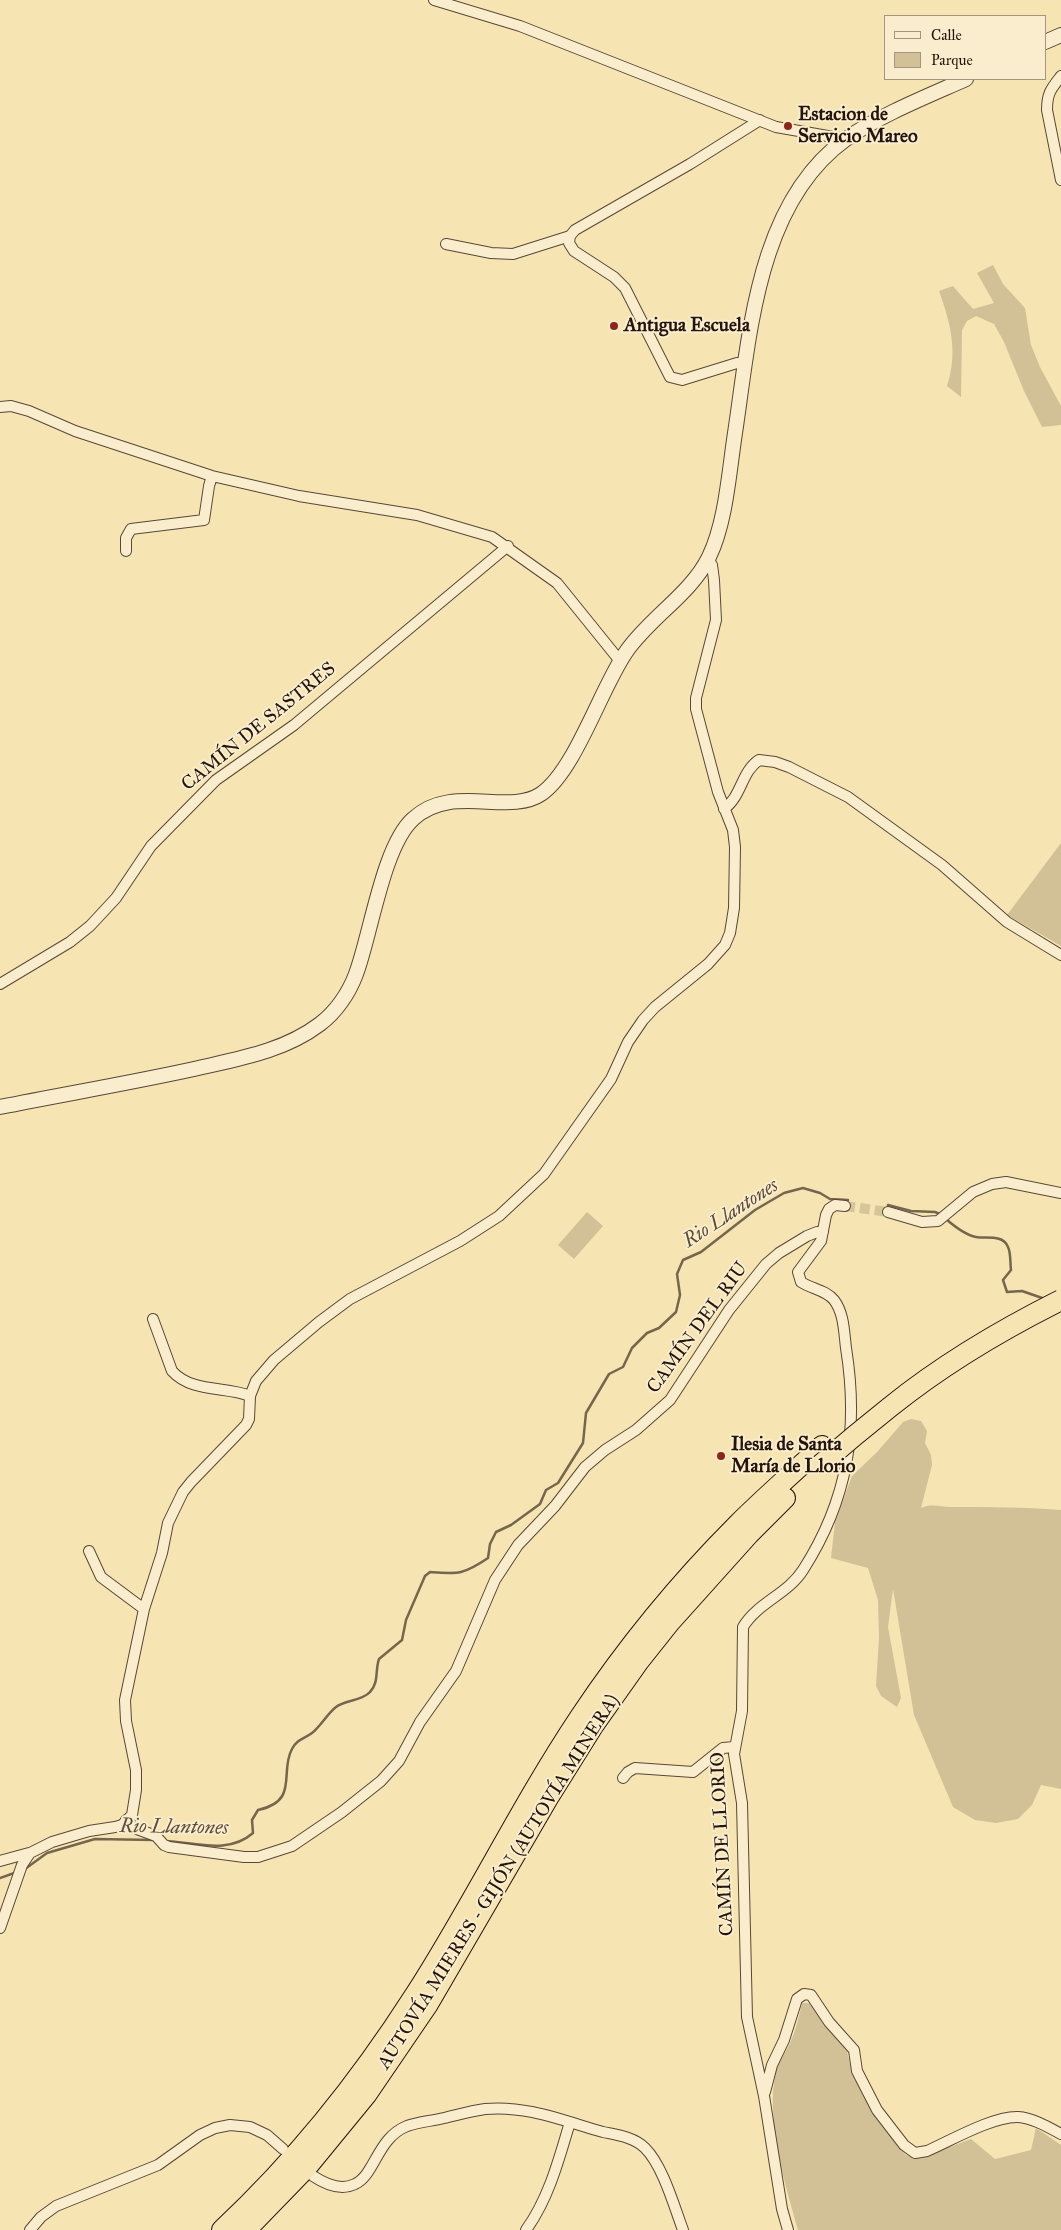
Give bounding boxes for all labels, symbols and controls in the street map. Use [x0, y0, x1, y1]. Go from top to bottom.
legend [884, 15, 1046, 80]
text: Calle [931, 26, 962, 44]
text: Parque [931, 51, 973, 69]
place label: Estacion de Servicio Mareo [798, 104, 918, 148]
marker: Estacion de Servicio Mareo [782, 120, 794, 132]
place label: Antigua Escuela [624, 315, 750, 337]
marker: Antigua Escuela [608, 320, 620, 332]
street label: CAMÍN DE SASTRES [177, 658, 341, 796]
water label: Rio Llantones [679, 1174, 783, 1254]
street label: CAMÍN DEL RIU [643, 1258, 753, 1398]
place label: Ilesia de Santa María de Llorio [731, 1434, 855, 1478]
marker: Ilesia de Santa María de Llorio [715, 1450, 727, 1462]
street label: AUTOVÍA MIERES - GIJÓN (AUTOVÍA MINERA) [373, 1690, 625, 2074]
street label: CAMÍN DE LLORIO [707, 1751, 739, 1937]
water label: Rio Llantones [119, 1815, 229, 1841]

